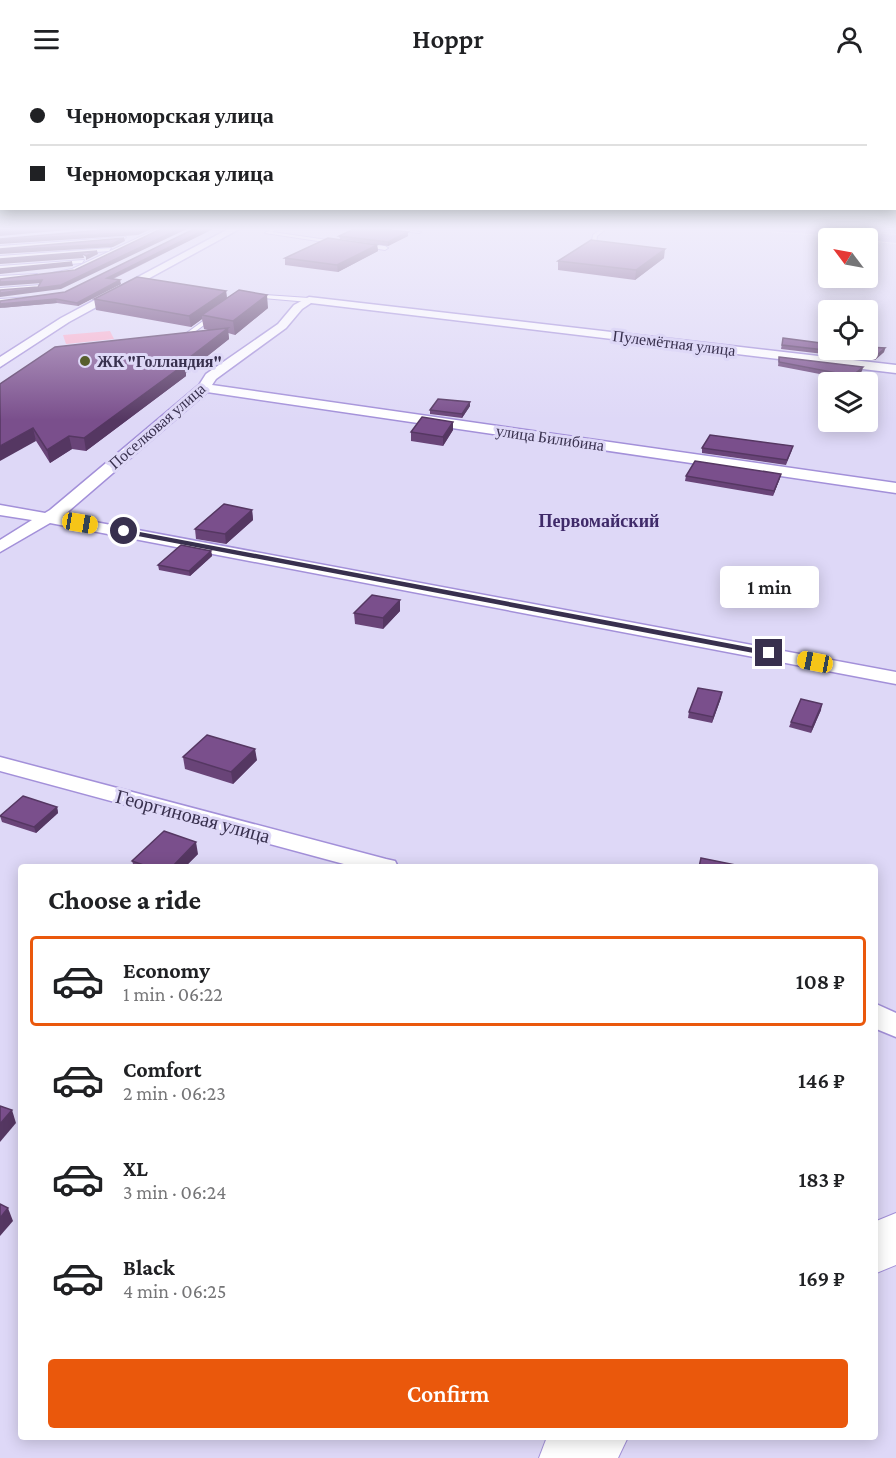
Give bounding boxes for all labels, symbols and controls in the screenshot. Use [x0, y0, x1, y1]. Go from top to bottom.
icon: menu [30, 23, 63, 56]
icon: person [833, 23, 866, 56]
text: Hoppr [412, 24, 484, 54]
text: Черноморская улица [66, 103, 274, 128]
text: Черноморская улица [66, 161, 274, 186]
north arrow [818, 228, 878, 288]
map controls [818, 228, 878, 432]
button: locate [818, 300, 878, 360]
street label: Пулемётная улица [611, 327, 736, 360]
place label: ЖК "Голландия" [97, 353, 222, 370]
marker: ЖК "Голландия" [78, 354, 92, 368]
button: layers [818, 372, 878, 432]
street label: Поселковая улица [106, 380, 209, 473]
street label: улица Билибина [495, 422, 605, 455]
car [61, 511, 99, 535]
district label: Первомайский [539, 511, 659, 531]
route start [110, 517, 137, 544]
callout: 1 min [720, 566, 818, 608]
text: 1 min [747, 576, 792, 598]
route end [755, 639, 782, 666]
car [796, 650, 834, 674]
street label: Георгиновая улица [113, 785, 273, 848]
text: Choose a ride [48, 885, 201, 915]
icon: car [51, 954, 105, 1008]
text: Economy [123, 958, 210, 983]
text: 108 ₽ [796, 969, 845, 994]
text: 1 min · 06:22 [123, 983, 223, 1005]
icon: car [51, 1053, 105, 1107]
text: Comfort [123, 1057, 201, 1082]
text: 146 ₽ [798, 1068, 845, 1093]
text: 2 min · 06:23 [123, 1082, 226, 1104]
icon: car [51, 1152, 105, 1206]
text: XL [123, 1156, 148, 1181]
text: 183 ₽ [798, 1167, 845, 1192]
text: 3 min · 06:24 [123, 1181, 226, 1203]
icon: car [51, 1251, 105, 1305]
text: Black [123, 1255, 175, 1280]
text: 169 ₽ [798, 1266, 845, 1291]
text: 4 min · 06:25 [123, 1280, 226, 1302]
button: Confirm [48, 1359, 848, 1428]

